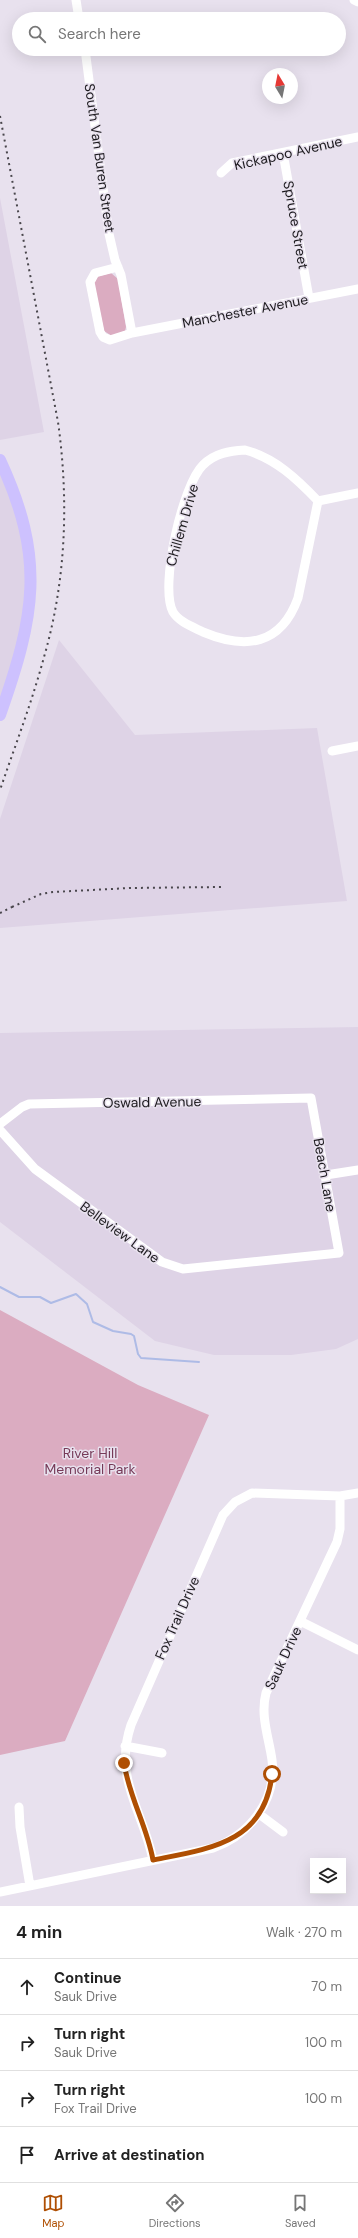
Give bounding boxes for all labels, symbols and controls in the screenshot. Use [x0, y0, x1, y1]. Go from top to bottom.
search box [12, 12, 346, 56]
icon: search [26, 23, 48, 45]
text: Search here [58, 24, 141, 44]
north arrow [262, 68, 298, 104]
street label: South Van Buren Street [81, 82, 119, 234]
street label: Kickapoo Avenue [232, 132, 344, 174]
street label: Spruce Street [279, 179, 313, 271]
street label: Manchester Avenue [181, 290, 310, 332]
street label: Chillem Drive [162, 482, 202, 568]
street label: Oswald Avenue [102, 1092, 202, 1112]
street label: Beach Lane [310, 1137, 340, 1213]
street label: Belleview Lane [77, 1197, 163, 1267]
park label: River Hill Memorial Park [44, 1444, 136, 1478]
street label: Fox Trail Drive [151, 1574, 203, 1662]
street label: Sauk Drive [261, 1623, 305, 1692]
route end [115, 1754, 133, 1772]
route start [263, 1765, 281, 1783]
map controls [310, 1858, 346, 1894]
button: layers [310, 1858, 346, 1894]
text: 4 min [16, 1921, 62, 1943]
text: Walk · 270 m [266, 1924, 342, 1941]
text: Continue [54, 1968, 122, 1988]
icon: ahead [16, 1976, 38, 1998]
text: 70 m [311, 1978, 342, 1995]
text: Sauk Drive [54, 1988, 117, 2005]
text: Turn right [54, 2024, 125, 2044]
icon: right [16, 2032, 38, 2054]
text: 100 m [305, 2034, 342, 2051]
text: Sauk Drive [54, 2044, 117, 2061]
text: Turn right [54, 2080, 125, 2100]
icon: right [16, 2088, 38, 2110]
text: 100 m [305, 2090, 342, 2107]
text: Fox Trail Drive [54, 2100, 137, 2117]
icon: arrive [16, 2144, 38, 2166]
text: Arrive at destination [54, 2145, 205, 2165]
tab: Map [42, 2192, 64, 2230]
tab: Directions [149, 2192, 201, 2230]
tab: Saved [285, 2192, 316, 2230]

